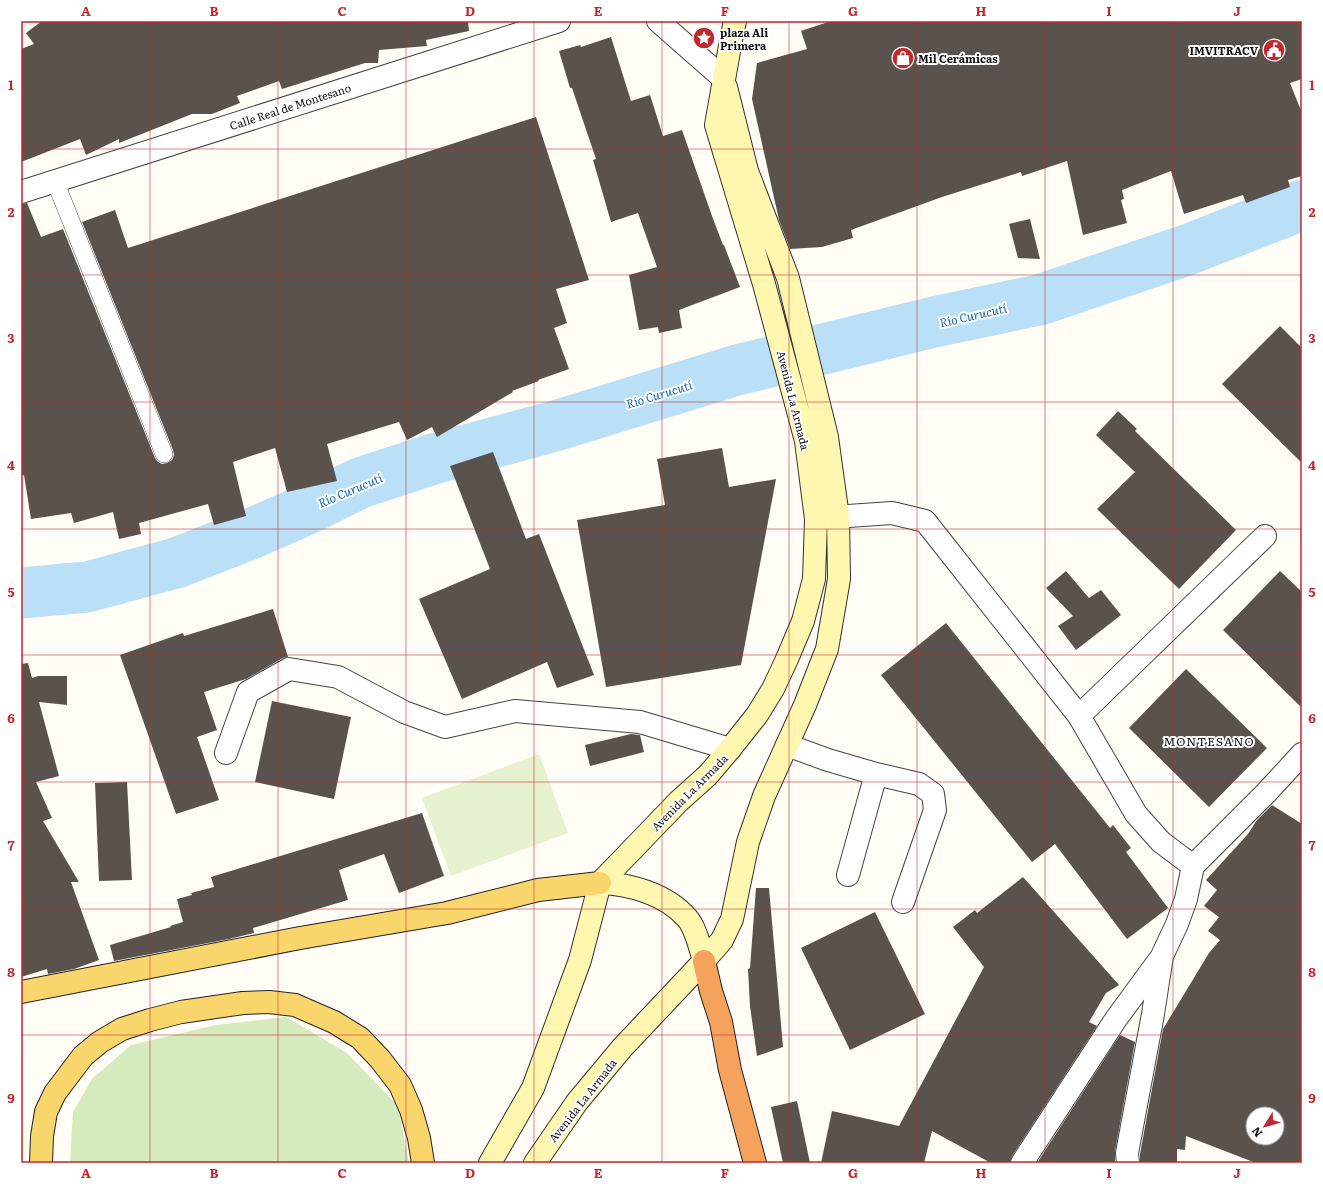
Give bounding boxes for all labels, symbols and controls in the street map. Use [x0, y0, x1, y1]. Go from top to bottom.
text: A [81, 1, 91, 20]
text: B [210, 1, 219, 20]
text: C [337, 1, 347, 20]
text: D [465, 1, 475, 20]
text: E [594, 1, 603, 20]
text: F [721, 1, 729, 20]
text: G [848, 1, 858, 20]
text: H [976, 1, 987, 20]
text: I [1106, 1, 1112, 20]
text: J [1233, 1, 1241, 20]
place label: plaza Ali Primera [720, 24, 768, 53]
place icon: plaza Ali Primera [691, 25, 717, 51]
public building icon: IMVITRACV [1261, 37, 1287, 63]
place label: IMVITRACV [1189, 42, 1259, 58]
shop icon: Mil Cerámicas [890, 45, 916, 71]
place label: Mil Cerámicas [918, 50, 998, 66]
text: 1 [8, 75, 14, 94]
text: 1 [1309, 75, 1315, 94]
street label: Calle Real de Montesano [227, 79, 353, 133]
text: 2 [8, 202, 15, 221]
text: 2 [1309, 202, 1316, 221]
water label: Río Curucutí [938, 298, 1009, 331]
text: 3 [7, 328, 15, 347]
text: 3 [1308, 328, 1316, 347]
street label: Avenida La Armada [774, 349, 814, 452]
water label: Río Curucutí [624, 375, 695, 413]
text: 4 [7, 455, 15, 474]
text: 4 [1308, 455, 1316, 474]
water label: Río Curucutí [315, 468, 385, 512]
text: 5 [7, 582, 15, 601]
text: 5 [1308, 582, 1316, 601]
text: 6 [7, 708, 15, 727]
text: 6 [1308, 708, 1316, 727]
district label: MONTESANO [1163, 732, 1255, 750]
street label: Avenida La Armada [647, 750, 731, 834]
text: 7 [7, 835, 15, 854]
text: 7 [1308, 835, 1316, 854]
text: 8 [7, 962, 15, 981]
text: 8 [1308, 962, 1316, 981]
street label: Avenida La Armada [544, 1055, 620, 1145]
text: 9 [7, 1088, 15, 1107]
text: 9 [1308, 1088, 1316, 1107]
north arrow [1245, 1106, 1285, 1146]
text: N [1247, 1124, 1265, 1141]
text: A [81, 1163, 91, 1182]
text: B [210, 1163, 219, 1182]
text: C [337, 1163, 347, 1182]
text: D [465, 1163, 475, 1182]
text: E [594, 1163, 603, 1182]
text: F [721, 1163, 729, 1182]
text: G [848, 1163, 858, 1182]
text: H [976, 1163, 987, 1182]
text: I [1106, 1163, 1112, 1182]
text: J [1233, 1163, 1241, 1182]

